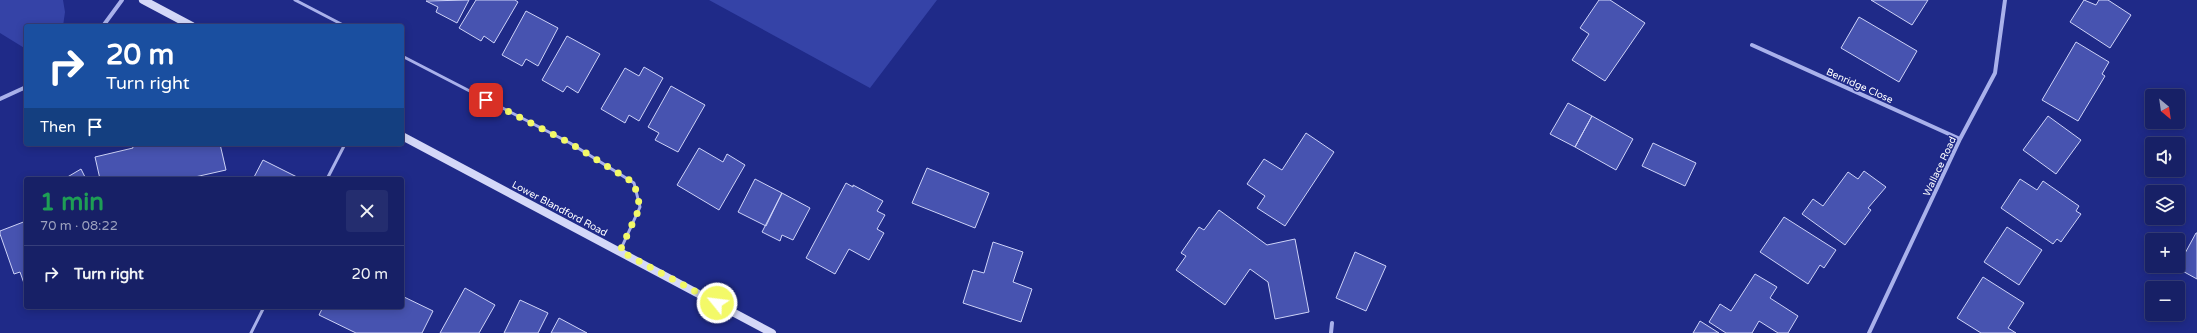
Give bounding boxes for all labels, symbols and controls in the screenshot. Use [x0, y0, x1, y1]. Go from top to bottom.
text: 20 m [106, 38, 174, 72]
icon: right [40, 40, 92, 92]
street label: Benridge Close [1824, 66, 1895, 106]
text: Turn right [106, 72, 190, 94]
pin [469, 83, 503, 117]
icon: arrive [475, 89, 497, 111]
north arrow [2145, 89, 2185, 129]
map controls [2145, 89, 2185, 321]
icon: arrive [84, 116, 106, 138]
text: Then [40, 118, 76, 136]
street label: Wallace Road [1921, 135, 1959, 198]
button: sound [2145, 137, 2185, 177]
street label: Lower Blandford Road [510, 179, 609, 239]
button: layers [2145, 185, 2185, 225]
text: 1 min [40, 188, 104, 217]
button: close [346, 190, 388, 232]
text: 70 m · 08:22 [40, 218, 118, 234]
button: + [2145, 233, 2185, 273]
icon: right [40, 263, 62, 285]
text: Turn right [74, 265, 144, 283]
text: 20 m [351, 265, 388, 283]
button: − [2145, 281, 2185, 321]
position arrow [696, 282, 738, 324]

